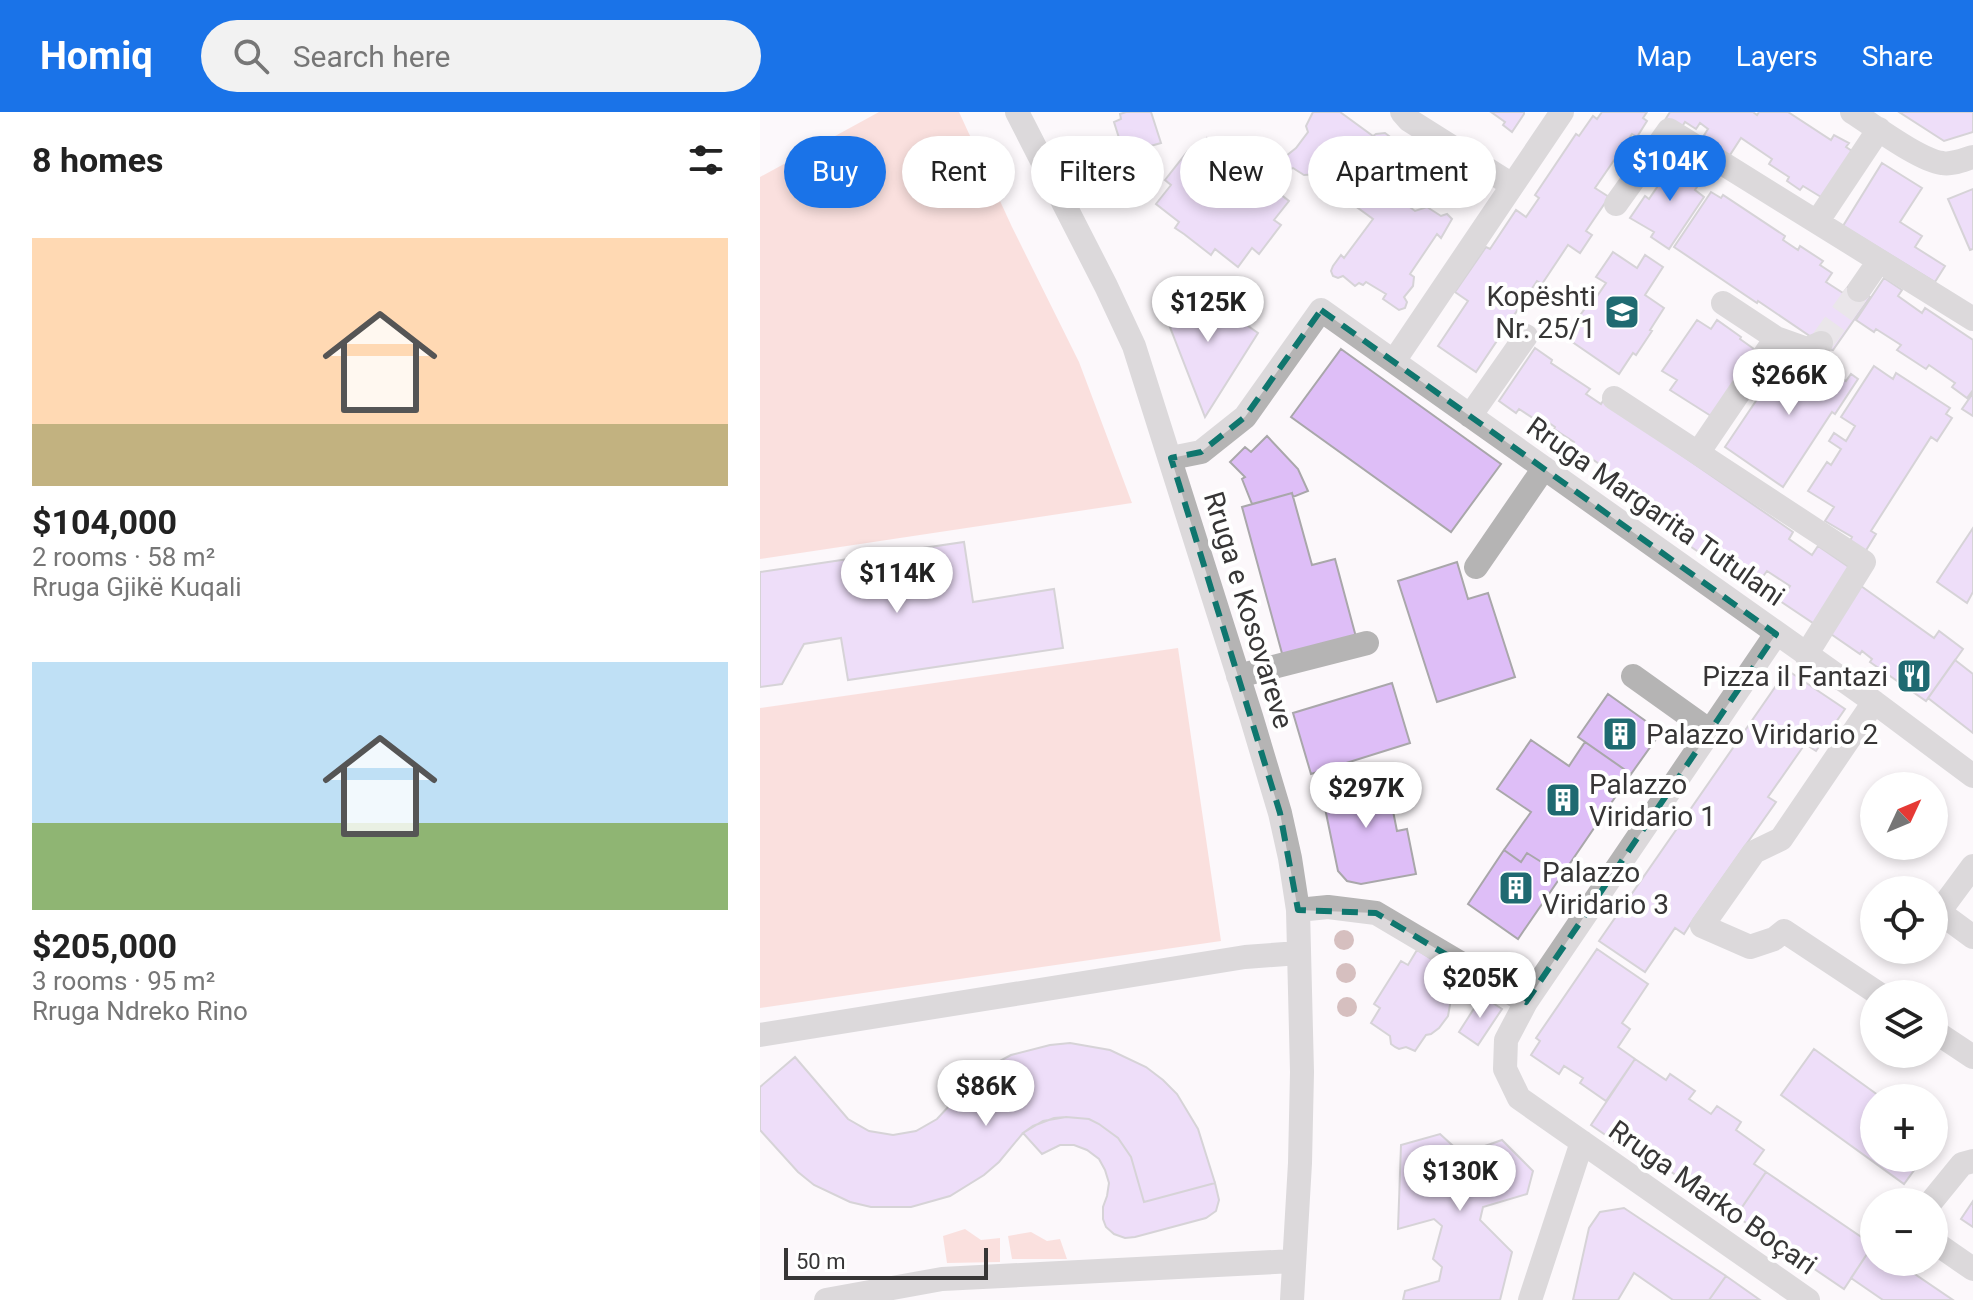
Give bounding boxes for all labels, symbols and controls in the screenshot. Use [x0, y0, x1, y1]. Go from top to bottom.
search box [201, 20, 761, 92]
text: Homiq [40, 34, 153, 78]
icon: search [229, 34, 273, 78]
text: Search here [293, 39, 451, 74]
text: Map [1636, 40, 1692, 73]
text: Layers [1736, 40, 1818, 73]
text: Share [1862, 40, 1933, 73]
pin: $104K [1614, 135, 1726, 203]
chip: Buy [784, 136, 886, 208]
chip: Rent [902, 136, 1015, 208]
chip: Filters [1031, 136, 1164, 208]
chip: New [1180, 136, 1292, 208]
chip: Apartment [1308, 136, 1496, 208]
icon: filters [684, 138, 728, 182]
text: 8 homes [32, 140, 163, 180]
text: $104K [1632, 146, 1708, 176]
pin: $125K [1152, 276, 1264, 344]
place label: Kopështi Nr. 25/1 [1486, 280, 1596, 345]
text: $125K [1170, 287, 1246, 317]
icon: home [308, 290, 452, 434]
school or university icon: Kopështi Nr. 25/1 [1603, 293, 1641, 331]
pin: $266K [1733, 349, 1845, 417]
text: $266K [1751, 360, 1827, 390]
street label: Rruga Margarita Tutulani [1521, 410, 1791, 613]
street label: Rruga e Kosovareve [1197, 488, 1300, 733]
text: $104,000 [32, 502, 177, 542]
text: 2 rooms · 58 m² [32, 542, 215, 572]
pin: $114K [841, 547, 953, 615]
text: $114K [859, 558, 935, 588]
text: Rruga Gjikë Kuqali [32, 572, 242, 602]
restaurant icon: Pizza il Fantazi [1895, 657, 1933, 695]
place label: Pizza il Fantazi [1702, 660, 1888, 693]
icon: home [308, 714, 452, 858]
building icon: Palazzo Viridario 2 [1601, 715, 1639, 753]
place label: Palazzo Viridario 2 [1646, 718, 1878, 751]
pin: $297K [1310, 762, 1422, 830]
place label: Palazzo Viridario 1 [1589, 768, 1716, 833]
north arrow [1860, 772, 1948, 860]
map controls [1860, 772, 1948, 1276]
text: $297K [1328, 773, 1404, 803]
building icon: Palazzo Viridario 1 [1544, 781, 1582, 819]
place label: Palazzo Viridario 3 [1542, 856, 1669, 921]
building icon: Palazzo Viridario 3 [1497, 869, 1535, 907]
button: locate [1860, 876, 1948, 964]
text: $205,000 [32, 926, 177, 966]
pin: $205K [1424, 952, 1536, 1020]
text: $205K [1442, 963, 1518, 993]
text: 3 rooms · 95 m² [32, 966, 215, 996]
button: layers [1860, 980, 1948, 1068]
text: Rruga Ndreko Rino [32, 996, 248, 1026]
pin: $86K [939, 1060, 1033, 1128]
text: $86K [955, 1071, 1017, 1101]
button: + [1860, 1084, 1948, 1172]
street label: Rruga Marko Boçari [1603, 1113, 1823, 1281]
pin: $130K [1404, 1145, 1516, 1213]
text: $130K [1422, 1156, 1498, 1186]
button: − [1860, 1188, 1948, 1276]
scale bar [784, 1244, 988, 1280]
text: 50 m [796, 1249, 845, 1274]

